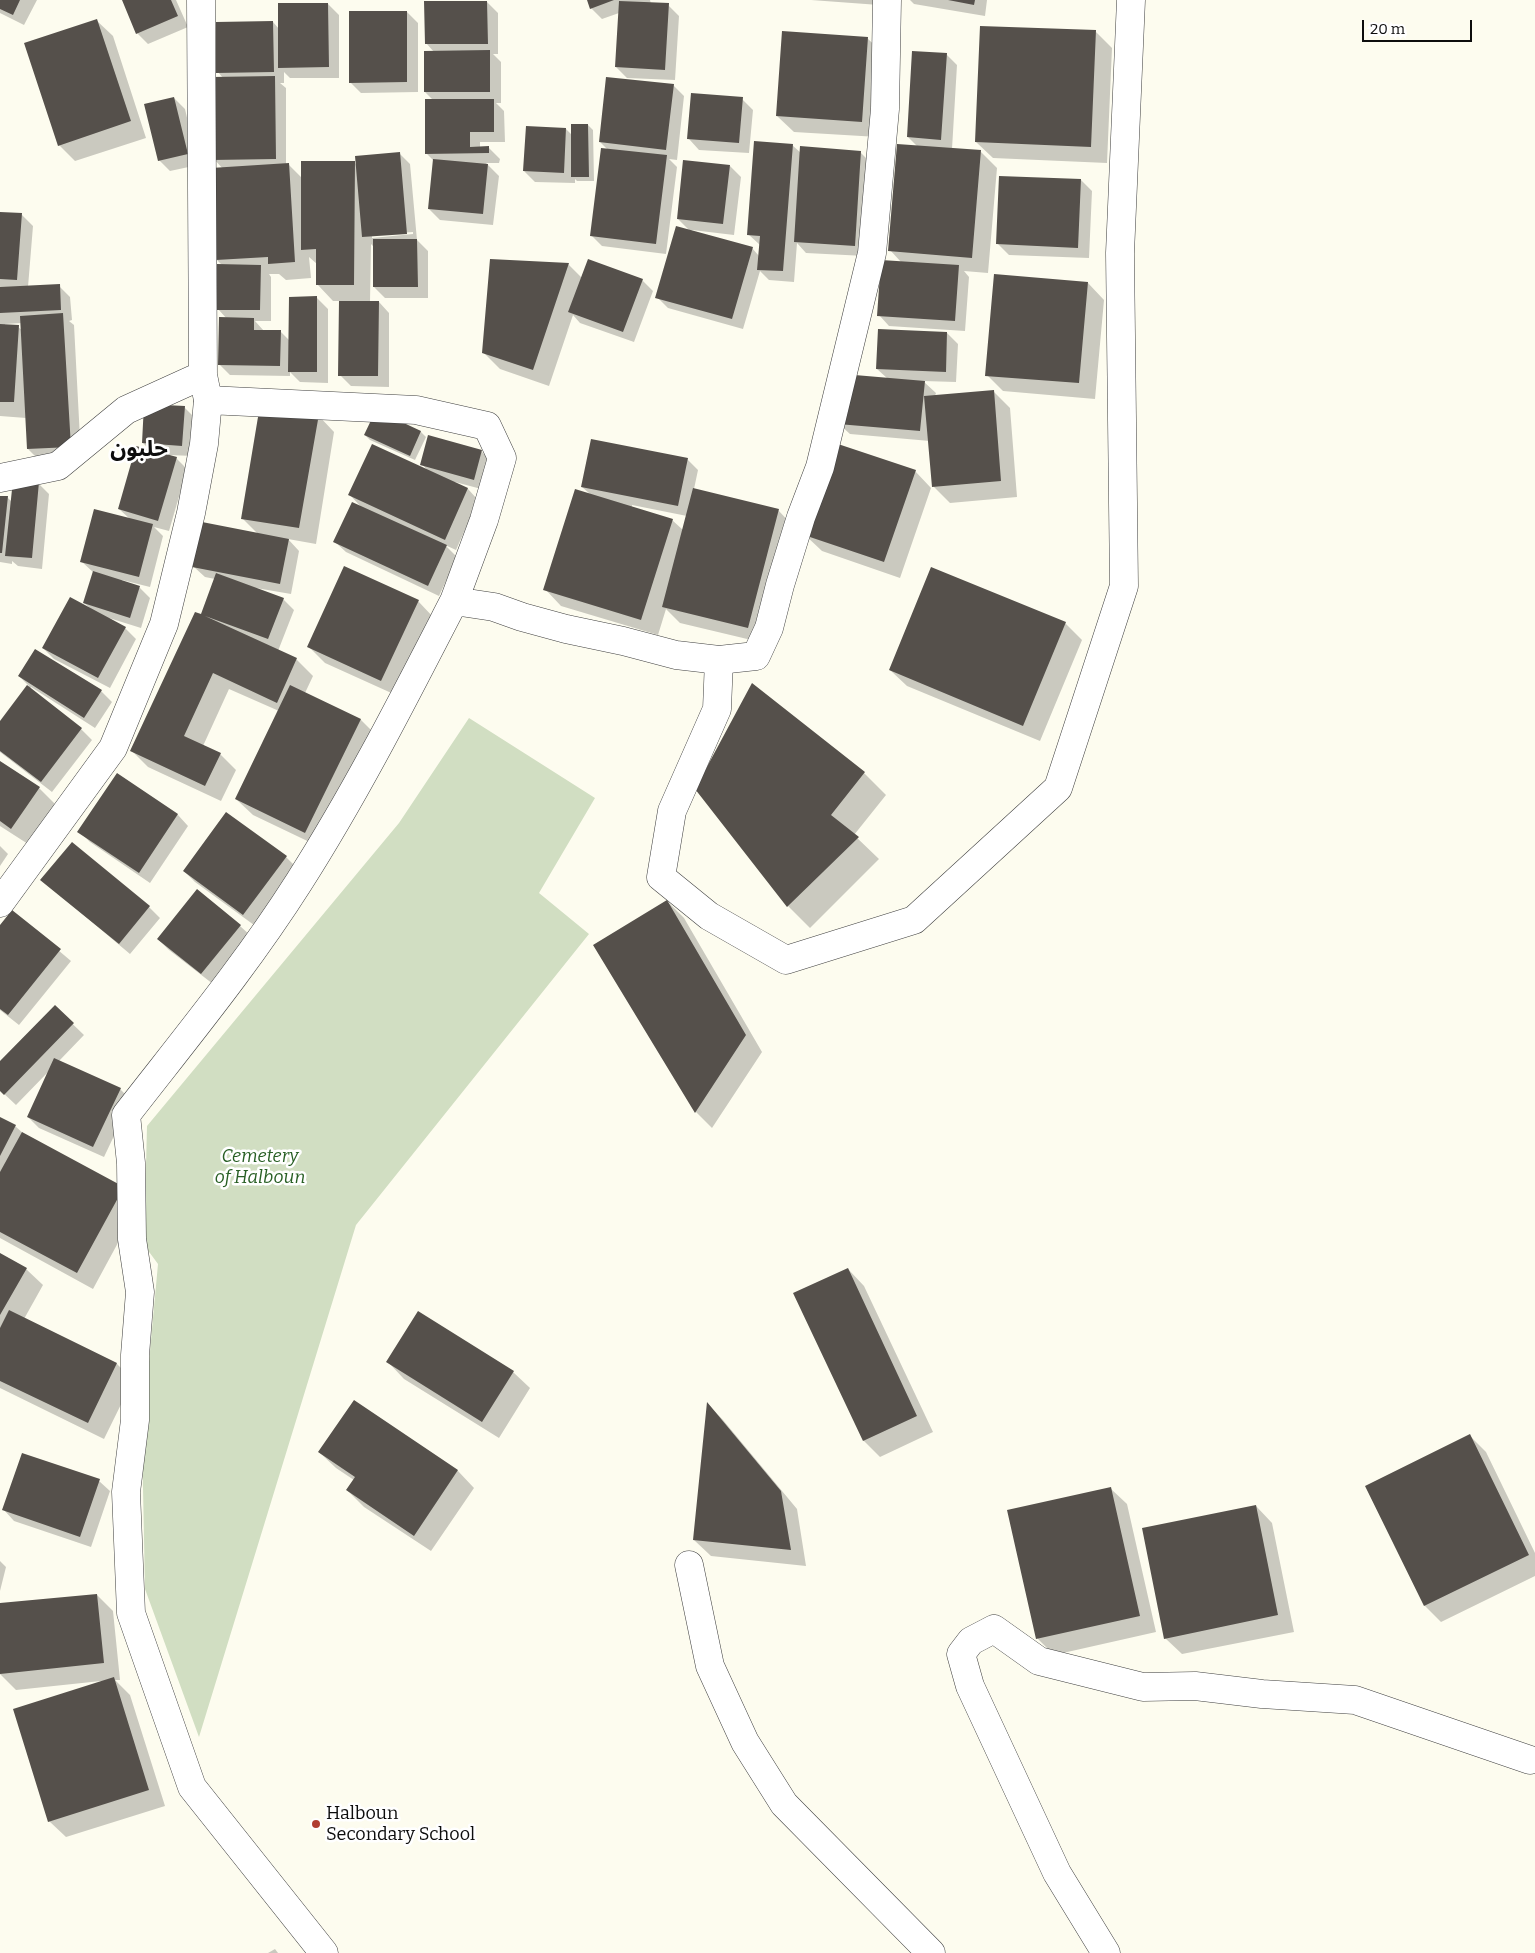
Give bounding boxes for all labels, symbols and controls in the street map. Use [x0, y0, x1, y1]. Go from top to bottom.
scale bar [1365, 10, 1475, 42]
text: 20 m [1370, 20, 1405, 38]
district label: حلبون [110, 437, 168, 463]
park label: Cemetery of Halboun [215, 1146, 305, 1188]
place label: Halboun Secondary School [326, 1803, 475, 1846]
marker: Halboun Secondary School [310, 1818, 322, 1830]

